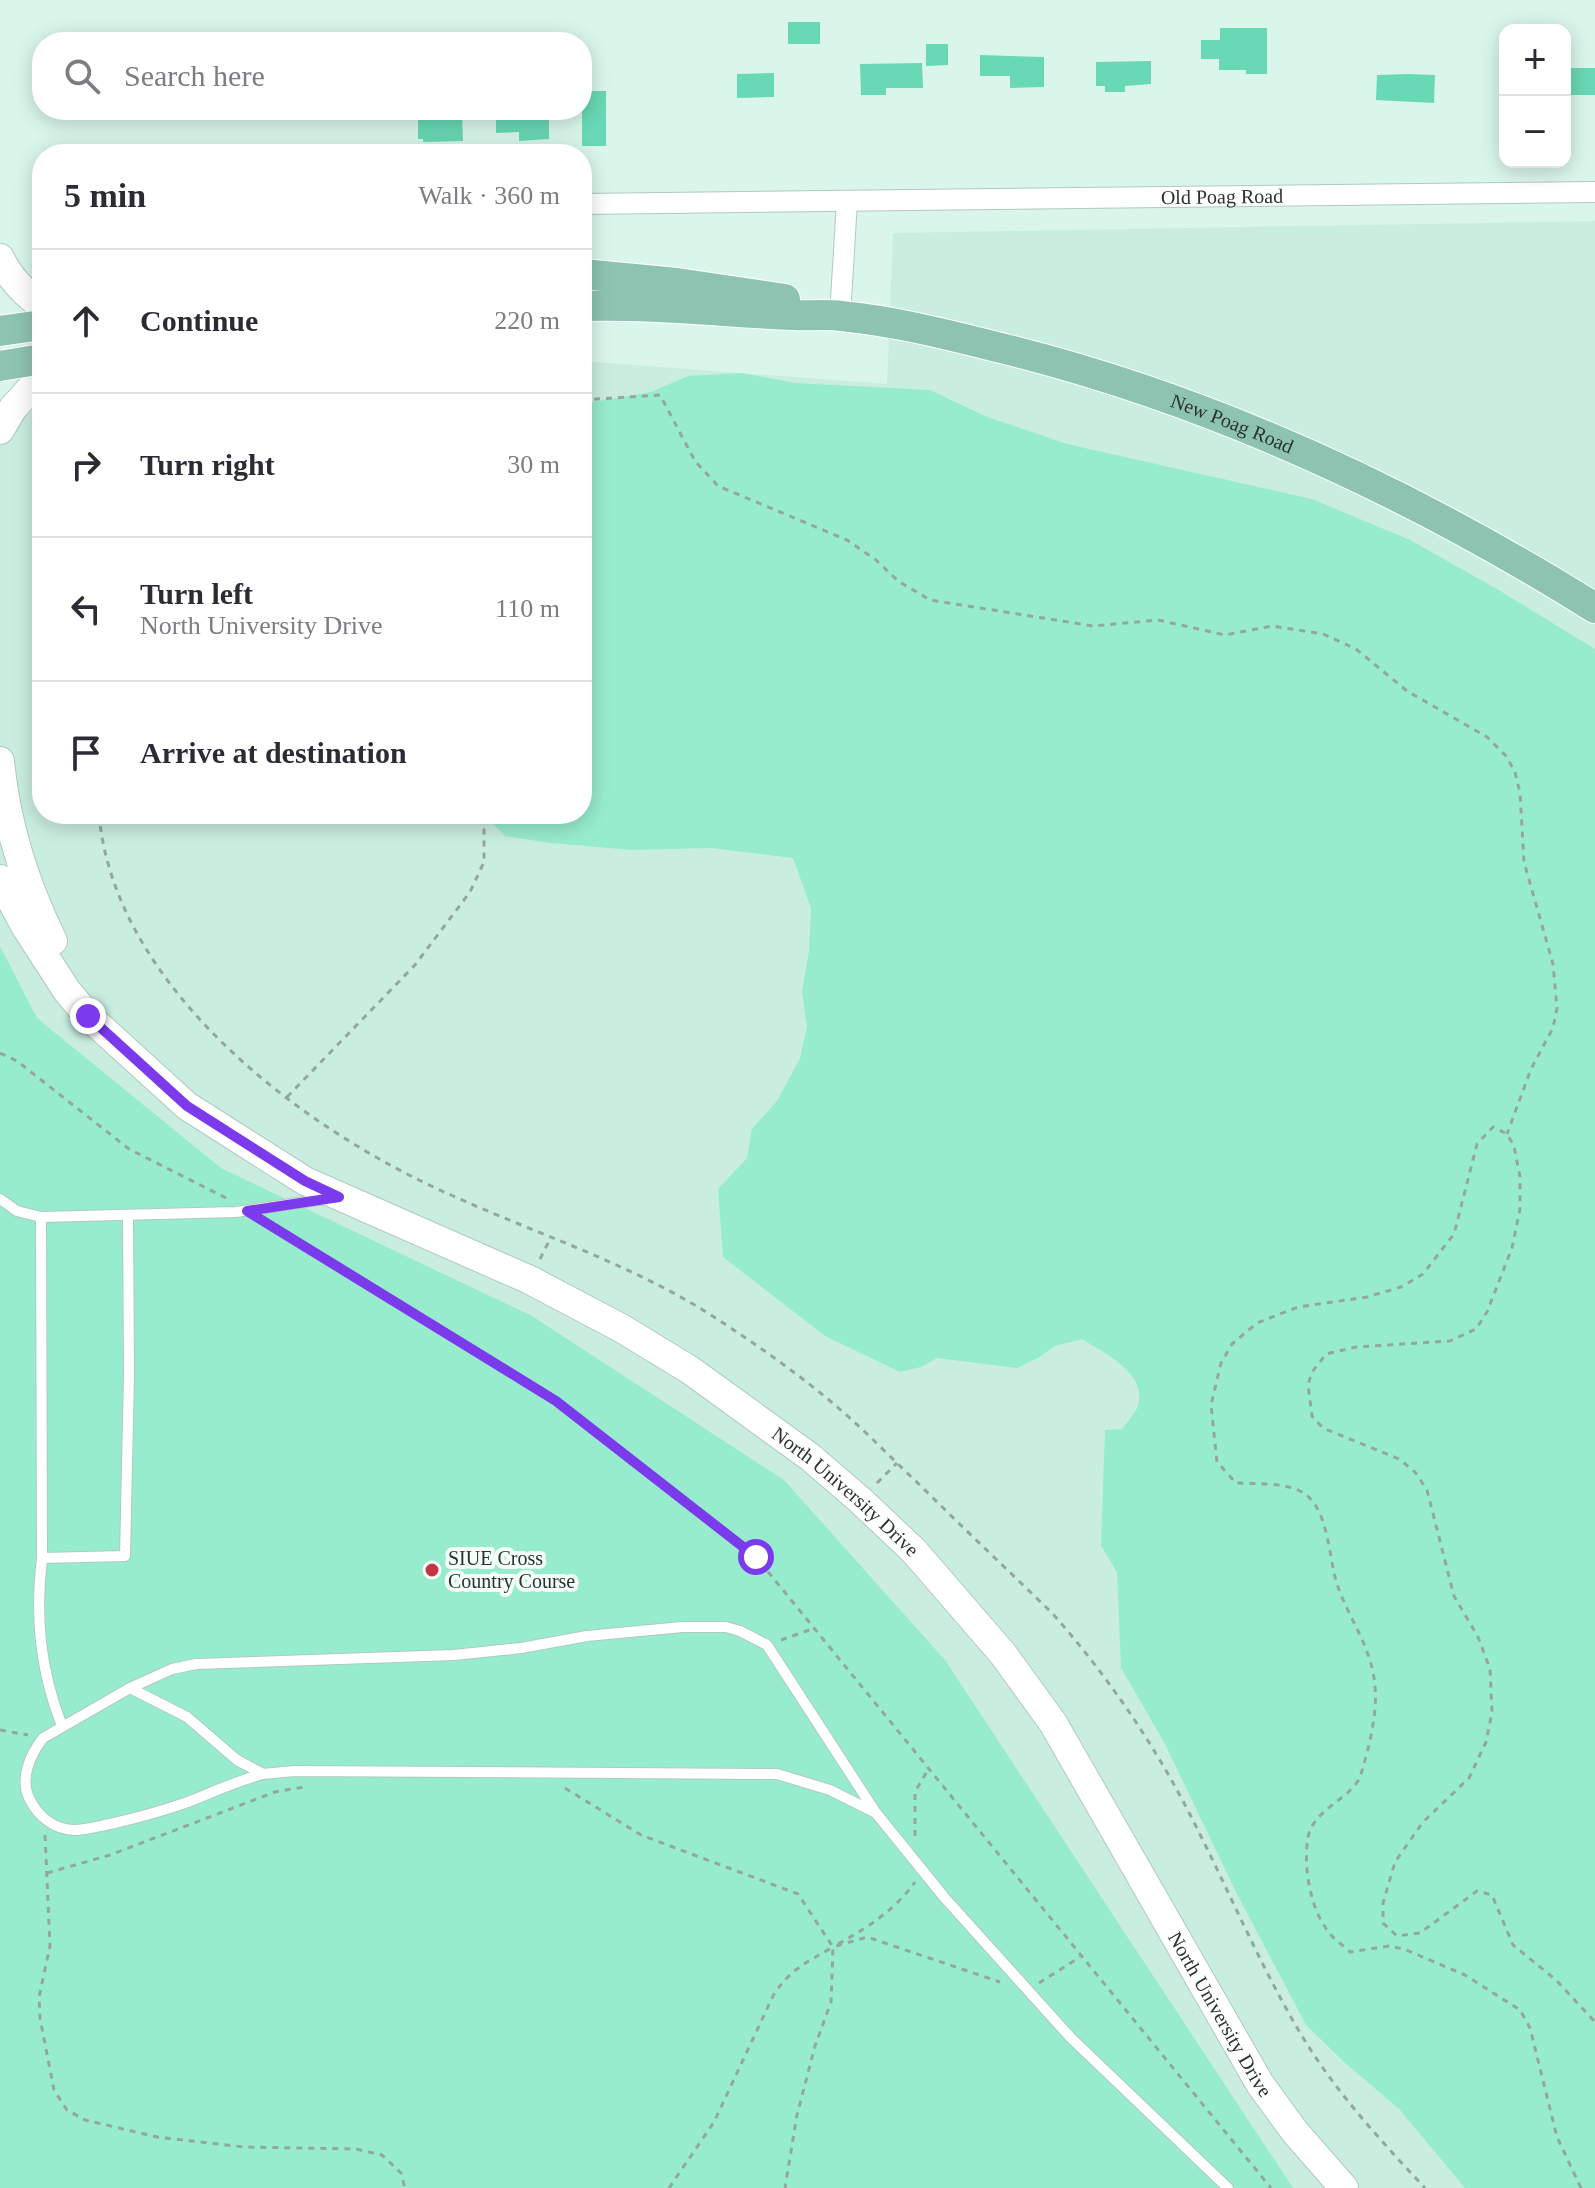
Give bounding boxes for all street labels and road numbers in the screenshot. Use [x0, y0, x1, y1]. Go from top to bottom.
street label: Old Poag Road [1161, 185, 1283, 208]
street label: New Poag Road [1168, 389, 1297, 458]
street label: North University Drive [768, 1422, 924, 1561]
street label: North University Drive [1164, 1928, 1277, 2101]

